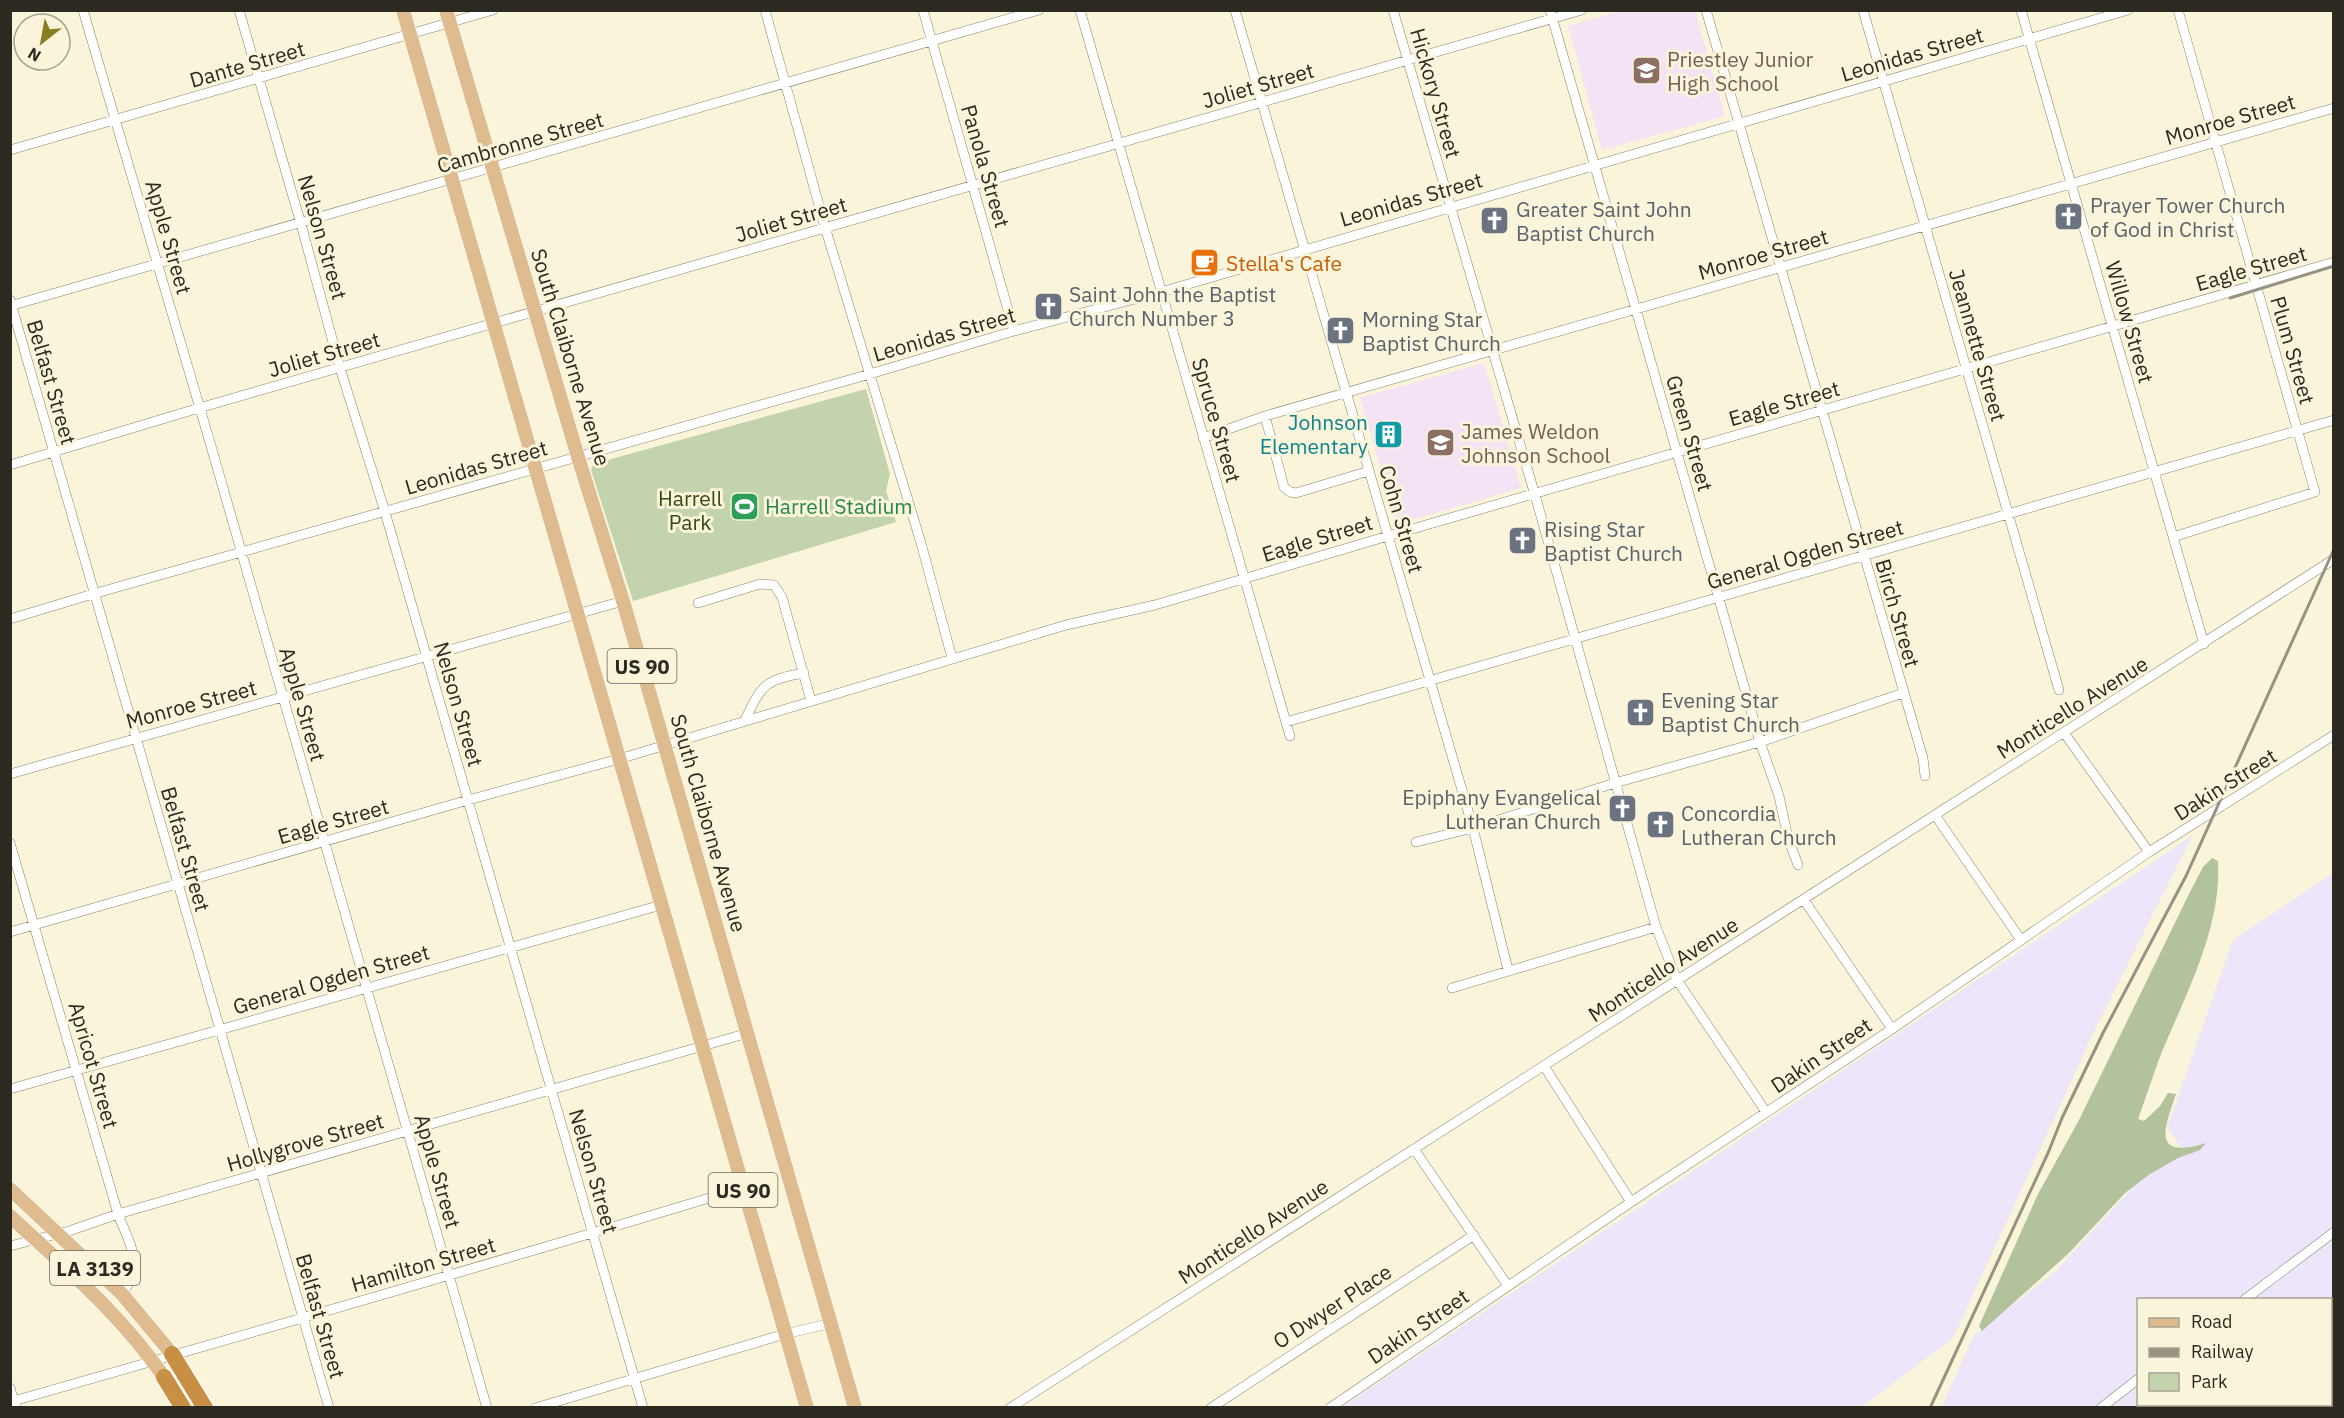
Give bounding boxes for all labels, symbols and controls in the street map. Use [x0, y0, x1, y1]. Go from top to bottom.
north arrow [12, 12, 72, 72]
street label: Leonidas Street [1838, 20, 1986, 88]
street label: Hickory Street [1404, 25, 1468, 161]
street label: Dante Street [186, 34, 308, 94]
text: N [24, 43, 44, 66]
place label: Priestley Junior High School [1667, 45, 1814, 97]
school or university icon: Priestley Junior High School [1630, 55, 1662, 87]
street label: Joliet Street [1199, 56, 1317, 114]
street label: Monroe Street [2162, 87, 2298, 151]
street label: Panola Street [955, 101, 1017, 231]
street label: Cambronne Street [433, 105, 607, 179]
street label: Leonidas Street [1337, 165, 1485, 233]
street label: Nelson Street [292, 171, 354, 303]
street label: Apple Street [139, 177, 199, 297]
street label: Joliet Street [732, 190, 850, 248]
place label: Prayer Tower Church of God in Christ [2090, 191, 2285, 243]
place label: Greater Saint John Baptist Church [1516, 195, 1692, 247]
church icon: Prayer Tower Church of God in Christ [2053, 201, 2085, 233]
church icon: Greater Saint John Baptist Church [1479, 205, 1511, 237]
street label: Monroe Street [1695, 222, 1831, 286]
street label: Eagle Street [2192, 239, 2310, 297]
street label: South Claiborne Avenue [525, 245, 617, 469]
cafe icon: Stella's Cafe [1189, 247, 1221, 279]
place label: Stella's Cafe [1226, 249, 1342, 277]
street label: Willow Street [2099, 258, 2161, 386]
street label: Jeannette Street [1943, 265, 2013, 425]
place label: Saint John the Baptist Church Number 3 [1069, 280, 1276, 332]
church icon: Saint John the Baptist Church Number 3 [1032, 290, 1064, 322]
street label: Plum Street [2264, 293, 2322, 407]
street label: Leonidas Street [870, 300, 1018, 368]
place label: Morning Star Baptist Church [1362, 305, 1501, 357]
church icon: Morning Star Baptist Church [1325, 315, 1357, 347]
street label: Belfast Street [21, 316, 83, 448]
street label: Joliet Street [265, 325, 383, 383]
street label: Spruce Street [1186, 354, 1248, 486]
street label: Green Street [1660, 372, 1720, 494]
street label: Eagle Street [1725, 374, 1843, 432]
place label: Johnson Elementary [1260, 408, 1369, 460]
place label: James Weldon Johnson School [1461, 417, 1610, 469]
building icon: Johnson Elementary [1373, 418, 1405, 450]
school or university icon: James Weldon Johnson School [1424, 427, 1456, 459]
street label: Leonidas Street [402, 433, 550, 501]
street label: Cohn Street [1373, 462, 1431, 576]
park label: Harrell Park [658, 484, 722, 536]
sports icon: Harrell Stadium [728, 490, 760, 522]
place label: Harrell Stadium [765, 492, 913, 520]
street label: Eagle Street [1258, 508, 1376, 568]
street label: General Ogden Street [1704, 513, 1906, 595]
place label: Rising Star Baptist Church [1544, 515, 1683, 567]
church icon: Rising Star Baptist Church [1507, 525, 1539, 557]
street label: Birch Street [1869, 555, 1927, 671]
street label: Nelson Street [428, 638, 490, 770]
street label: Apple Street [273, 644, 333, 764]
road number: US 90 [608, 649, 676, 683]
street label: Monticello Avenue [1991, 649, 2153, 765]
street label: Monroe Street [123, 673, 259, 735]
place label: Evening Star Baptist Church [1661, 686, 1800, 738]
church icon: Evening Star Baptist Church [1624, 696, 1656, 728]
street label: South Claiborne Avenue [664, 711, 754, 935]
street label: Dakin Street [2168, 741, 2282, 827]
street label: Belfast Street [155, 783, 217, 915]
place label: Epiphany Evangelical Lutheran Church [1402, 783, 1601, 835]
street label: Eagle Street [274, 792, 392, 850]
church icon: Epiphany Evangelical Lutheran Church [1606, 793, 1638, 825]
place label: Concordia Lutheran Church [1681, 799, 1837, 851]
church icon: Concordia Lutheran Church [1644, 809, 1676, 841]
street label: Monticello Avenue [1583, 910, 1743, 1028]
street label: General Ogden Street [230, 938, 432, 1020]
street label: Apricot Street [63, 998, 125, 1132]
street label: Dakin Street [1765, 1011, 1877, 1099]
street label: Nelson Street [563, 1105, 625, 1237]
street label: Hollygrove Street [223, 1106, 387, 1178]
street label: Apple Street [408, 1111, 468, 1231]
street label: Monticello Avenue [1173, 1172, 1333, 1290]
road number: US 90 [708, 1173, 777, 1207]
street label: Hamilton Street [348, 1230, 498, 1298]
street label: Belfast Street [290, 1250, 352, 1382]
road number: LA 3139 [50, 1251, 140, 1285]
street label: O Dwyer Place [1267, 1257, 1397, 1355]
street label: Dakin Street [1362, 1282, 1474, 1370]
legend [2137, 1298, 2332, 1406]
text: Road [2191, 1310, 2232, 1333]
text: Railway [2191, 1340, 2253, 1363]
text: Park [2191, 1370, 2228, 1393]

